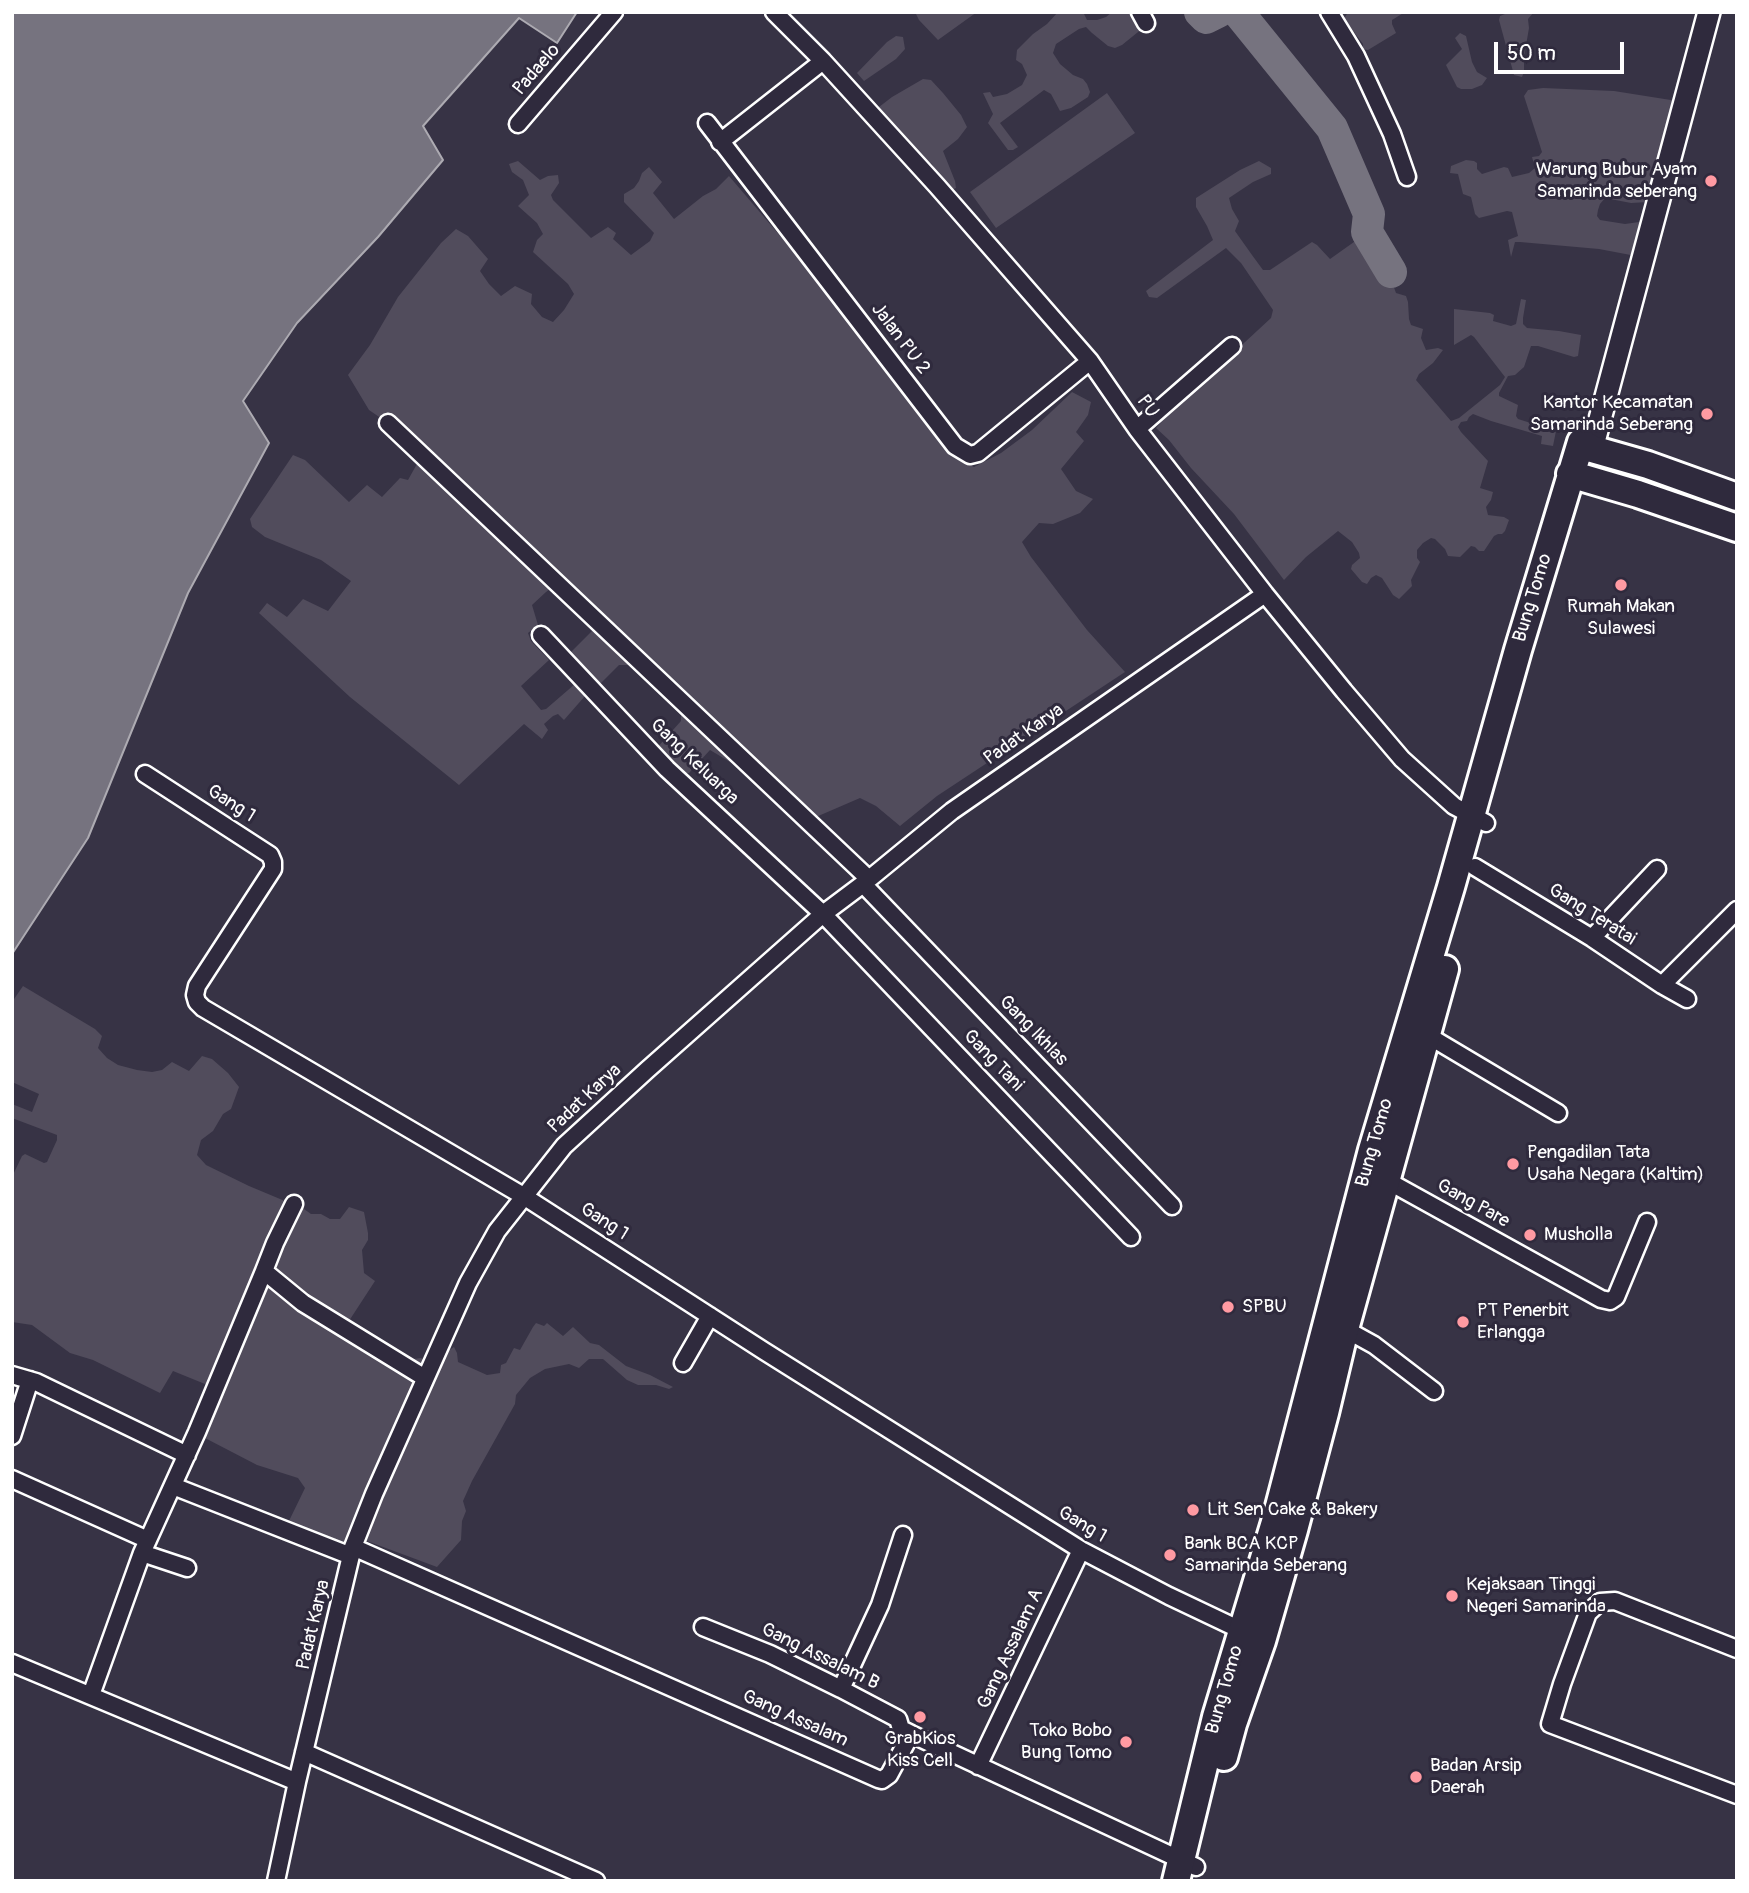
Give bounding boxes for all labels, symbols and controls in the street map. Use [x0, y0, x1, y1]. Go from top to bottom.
scale bar [1497, 28, 1626, 72]
street label: Padaelo [508, 40, 566, 100]
text: 50 m [1507, 40, 1556, 67]
place label: Warung Bubur Ayam Samarinda seberang [1536, 159, 1697, 203]
marker: Warung Bubur Ayam Samarinda seberang [1703, 173, 1719, 189]
street label: Jalan PU 2 [866, 299, 934, 379]
street label: PU [1131, 391, 1163, 423]
place label: Kantor Kecamatan Samarinda Seberang [1530, 392, 1693, 436]
marker: Kantor Kecamatan Samarinda Seberang [1699, 406, 1715, 422]
street label: Bung Tomo [1509, 551, 1557, 645]
marker: Rumah Makan Sulawesi [1613, 577, 1629, 593]
place label: Rumah Makan Sulawesi [1567, 596, 1675, 640]
street label: Padat Karya [980, 699, 1068, 771]
street label: Gang Keluarga [645, 714, 743, 810]
street label: Gang 1 [203, 780, 259, 828]
street label: Gang Teratai [1544, 879, 1640, 951]
street label: Gang Ikhlas [994, 991, 1072, 1071]
street label: Gang Tani [958, 1025, 1028, 1097]
street label: Padat Karya [544, 1059, 626, 1139]
street label: Bung Tomo [1351, 1096, 1399, 1190]
place label: Pengadilan Tata Usaha Negara (Kaltim) [1527, 1142, 1704, 1186]
marker: Pengadilan Tata Usaha Negara (Kaltim) [1505, 1156, 1521, 1172]
street label: Gang Pare [1433, 1175, 1513, 1233]
street label: Gang 1 [576, 1198, 632, 1246]
place label: Musholla [1544, 1224, 1613, 1246]
marker: Musholla [1522, 1227, 1538, 1243]
place label: SPBU [1242, 1296, 1287, 1318]
marker: SPBU [1220, 1299, 1236, 1315]
place label: PT Penerbit Erlangga [1477, 1300, 1569, 1344]
marker: PT Penerbit Erlangga [1455, 1314, 1471, 1330]
place label: Lit Sen Cake & Bakery [1207, 1499, 1378, 1521]
street label: Gang 1 [1054, 1502, 1110, 1548]
marker: Lit Sen Cake & Bakery [1185, 1502, 1201, 1518]
place label: Bank BCA KCP Samarinda Seberang [1184, 1533, 1347, 1577]
marker: Bank BCA KCP Samarinda Seberang [1162, 1547, 1178, 1563]
place label: Kejaksaan Tinggi Negeri Samarinda [1466, 1574, 1606, 1618]
street label: Padat Karya [293, 1578, 335, 1672]
street label: Gang Assalam A [973, 1585, 1049, 1713]
marker: Kejaksaan Tinggi Negeri Samarinda [1444, 1588, 1460, 1604]
street label: Gang Assalam B [757, 1619, 883, 1695]
street label: Bung Tomo [1201, 1643, 1249, 1737]
street label: Gang Assalam [738, 1685, 852, 1753]
marker: GrabKios Kiss Cell [912, 1709, 928, 1725]
place label: Toko Bobo Bung Tomo [1021, 1720, 1112, 1764]
place label: GrabKios Kiss Cell [884, 1728, 956, 1772]
marker: Toko Bobo Bung Tomo [1118, 1734, 1134, 1750]
place label: Badan Arsip Daerah [1430, 1755, 1522, 1799]
marker: Badan Arsip Daerah [1408, 1769, 1424, 1785]

